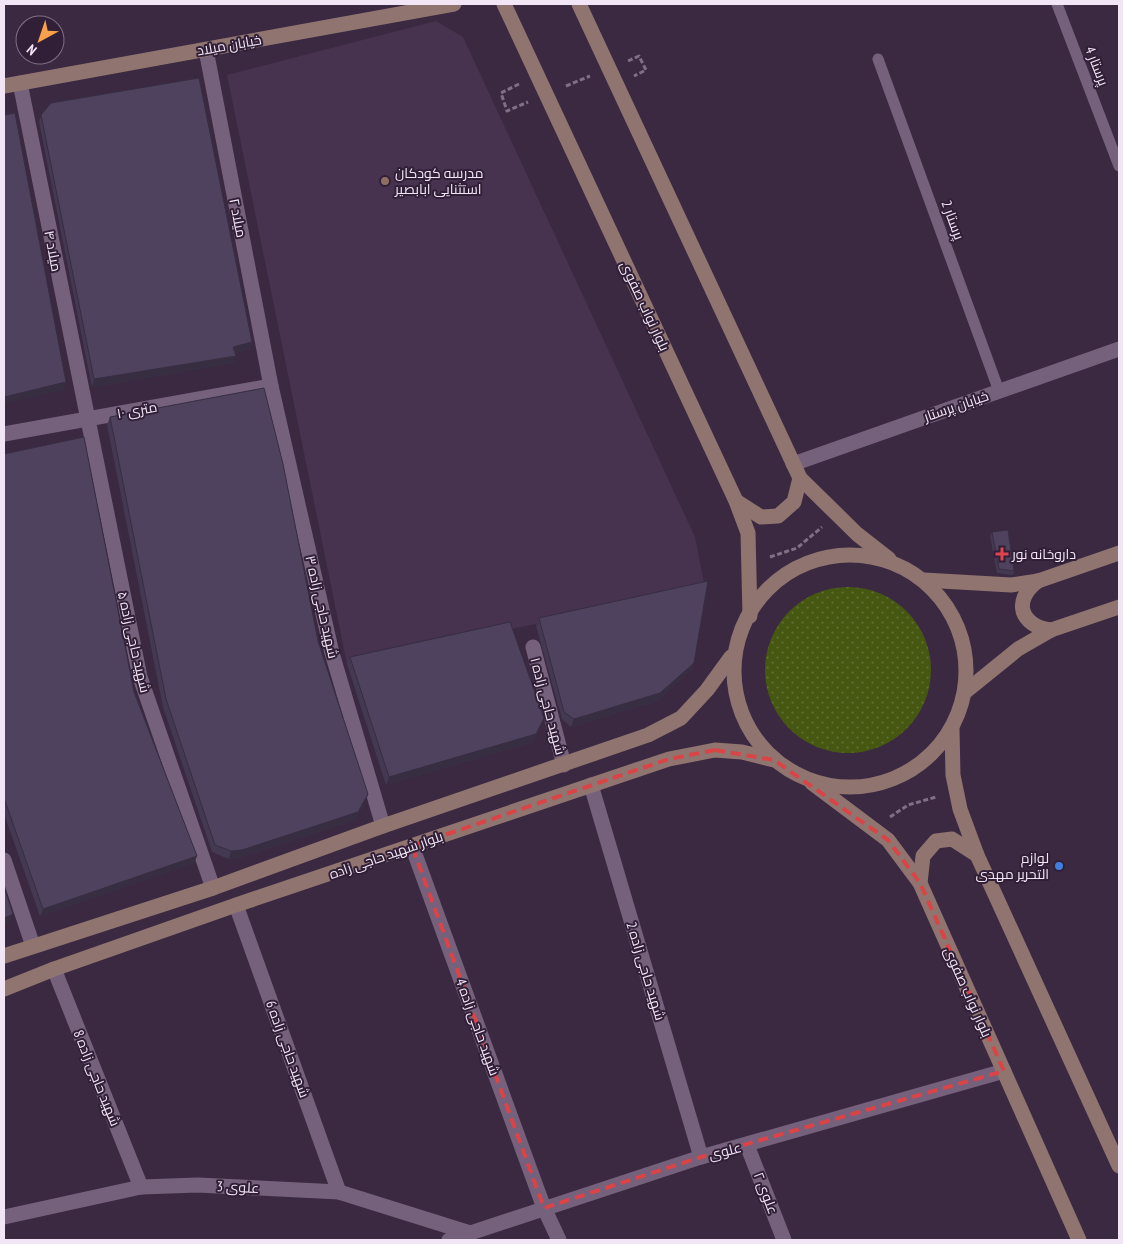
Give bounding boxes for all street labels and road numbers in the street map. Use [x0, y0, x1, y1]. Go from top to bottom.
street label: خیابان میلاد [195, 30, 263, 60]
street label: پرستار 4 [1080, 44, 1113, 89]
street label: میلاد ۲ [225, 197, 251, 239]
street label: پرستار 2 [937, 198, 969, 243]
street label: میلاد ۴ [40, 229, 66, 273]
street label: بلوار نواب صفوی [616, 258, 674, 354]
street label: خیابان پرستار [920, 386, 991, 427]
street label: ۱۰ متری [115, 398, 159, 422]
street label: شهید حاجی زاده ۳ [301, 554, 343, 660]
street label: شهید حاجی زاده ۵ [114, 590, 154, 694]
street label: شهید حاجی زاده ۱ [526, 655, 570, 757]
street label: بلوار شهید حاجی زاده [327, 827, 445, 883]
street label: شهید حاجی زاده 2 [622, 920, 670, 1022]
street label: بلوار نواب صفوی [940, 944, 996, 1040]
street label: شهید حاجی زاده 4 [452, 976, 504, 1078]
street label: شهید حاجی زاده 6 [262, 998, 314, 1100]
street label: شهید حاجی زاده 8 [70, 1027, 124, 1129]
street label: علوی [707, 1138, 743, 1164]
street label: علوی ۲ [750, 1169, 782, 1217]
street label: علوی 3 [216, 1177, 260, 1197]

